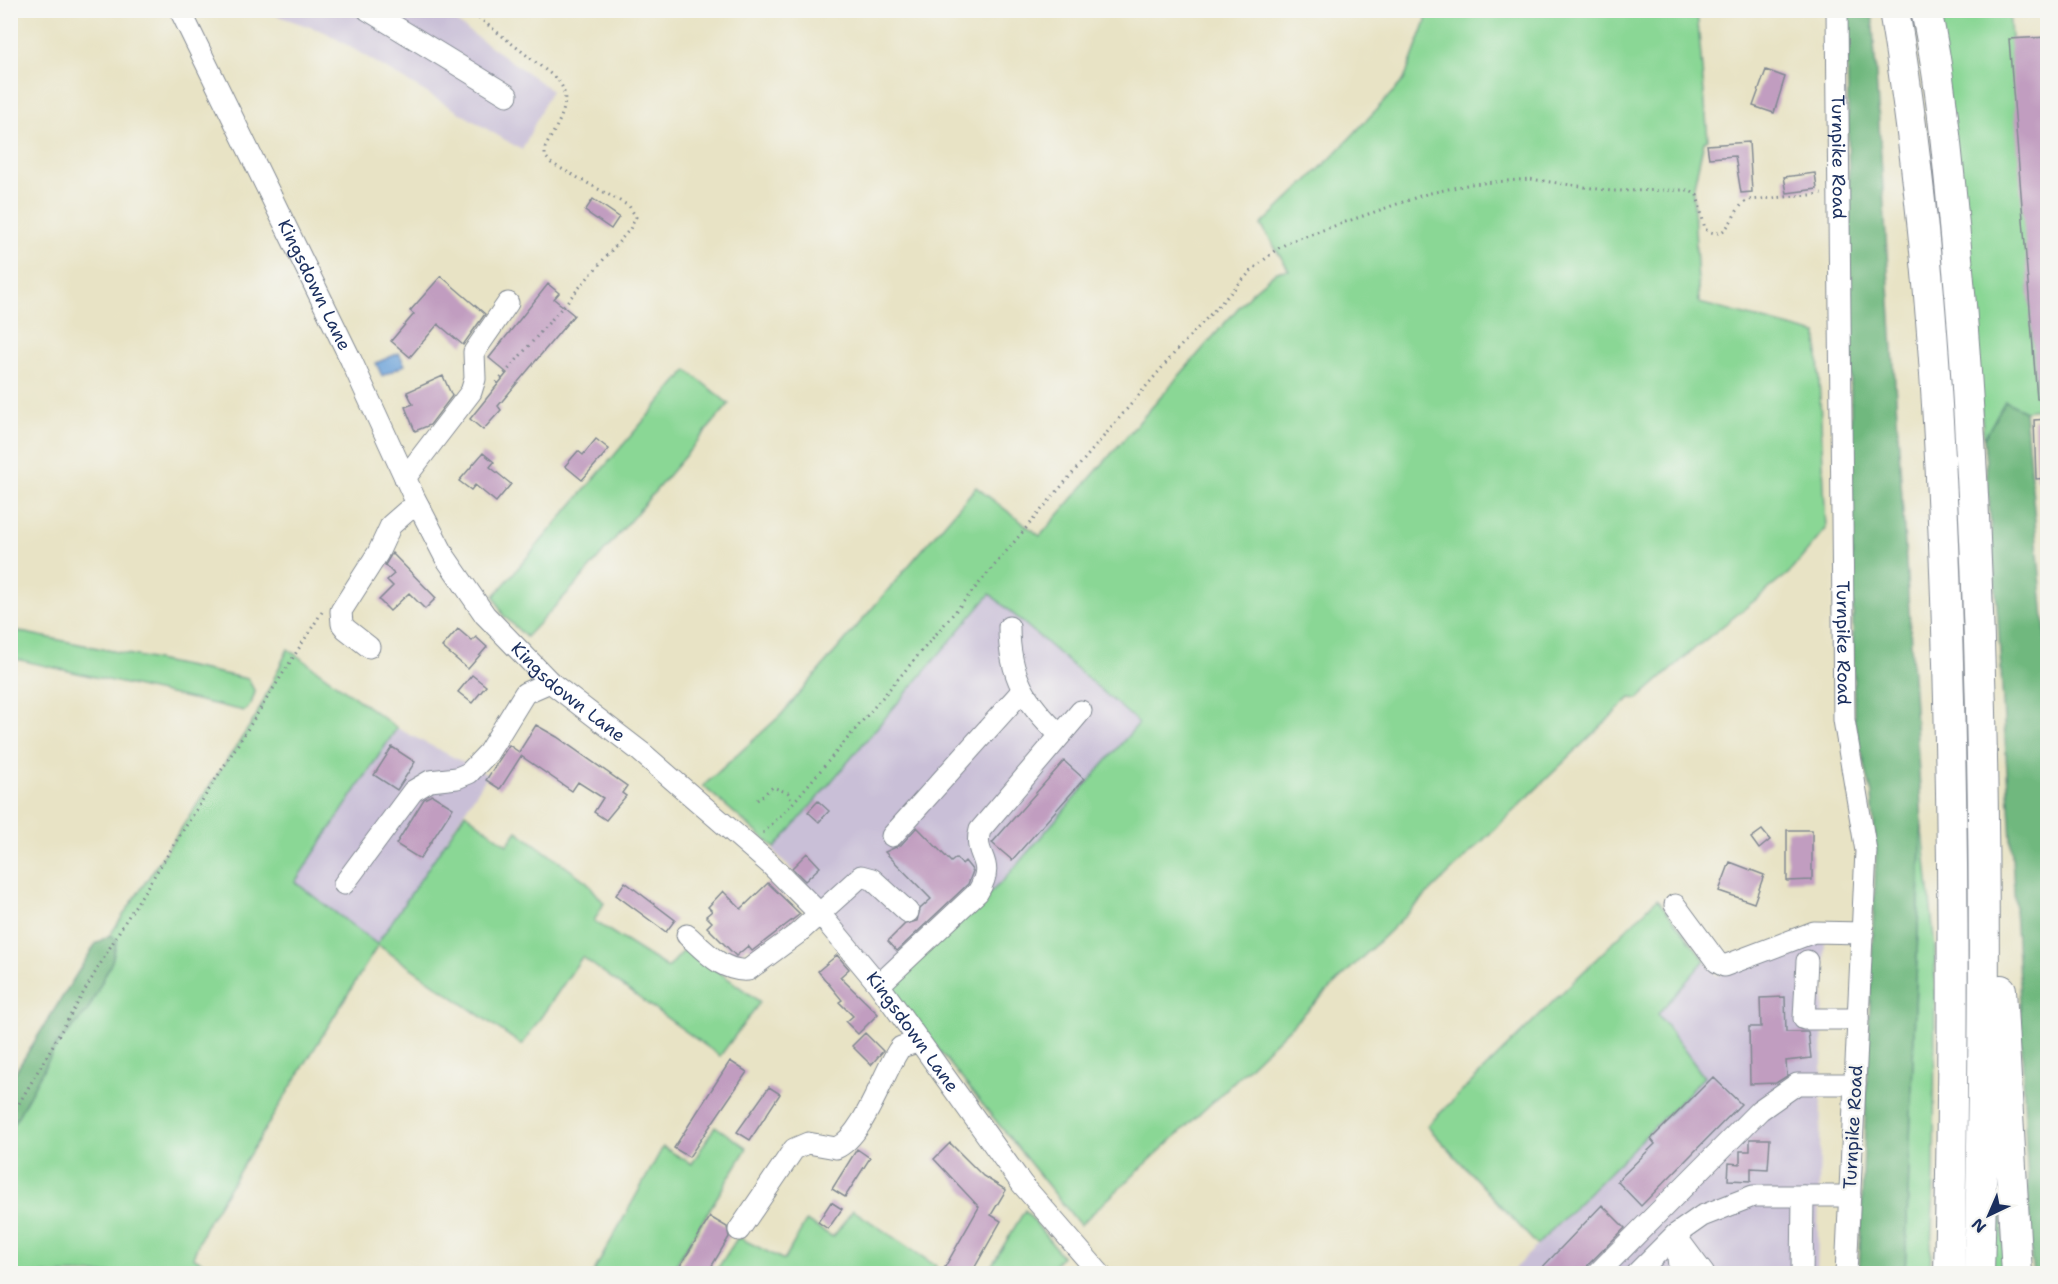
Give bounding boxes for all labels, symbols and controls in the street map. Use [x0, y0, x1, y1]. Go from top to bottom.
street label: Turnpike Road [1826, 95, 1851, 219]
street label: Kingsdown Lane [272, 215, 357, 355]
street label: Turnpike Road [1831, 581, 1856, 705]
street label: Kingsdown Lane [506, 637, 630, 748]
street label: Kingsdown Lane [861, 967, 964, 1097]
street label: Turnpike Road [1838, 1064, 1868, 1190]
north arrow [1959, 1185, 2019, 1245]
text: N [1967, 1213, 1991, 1237]

